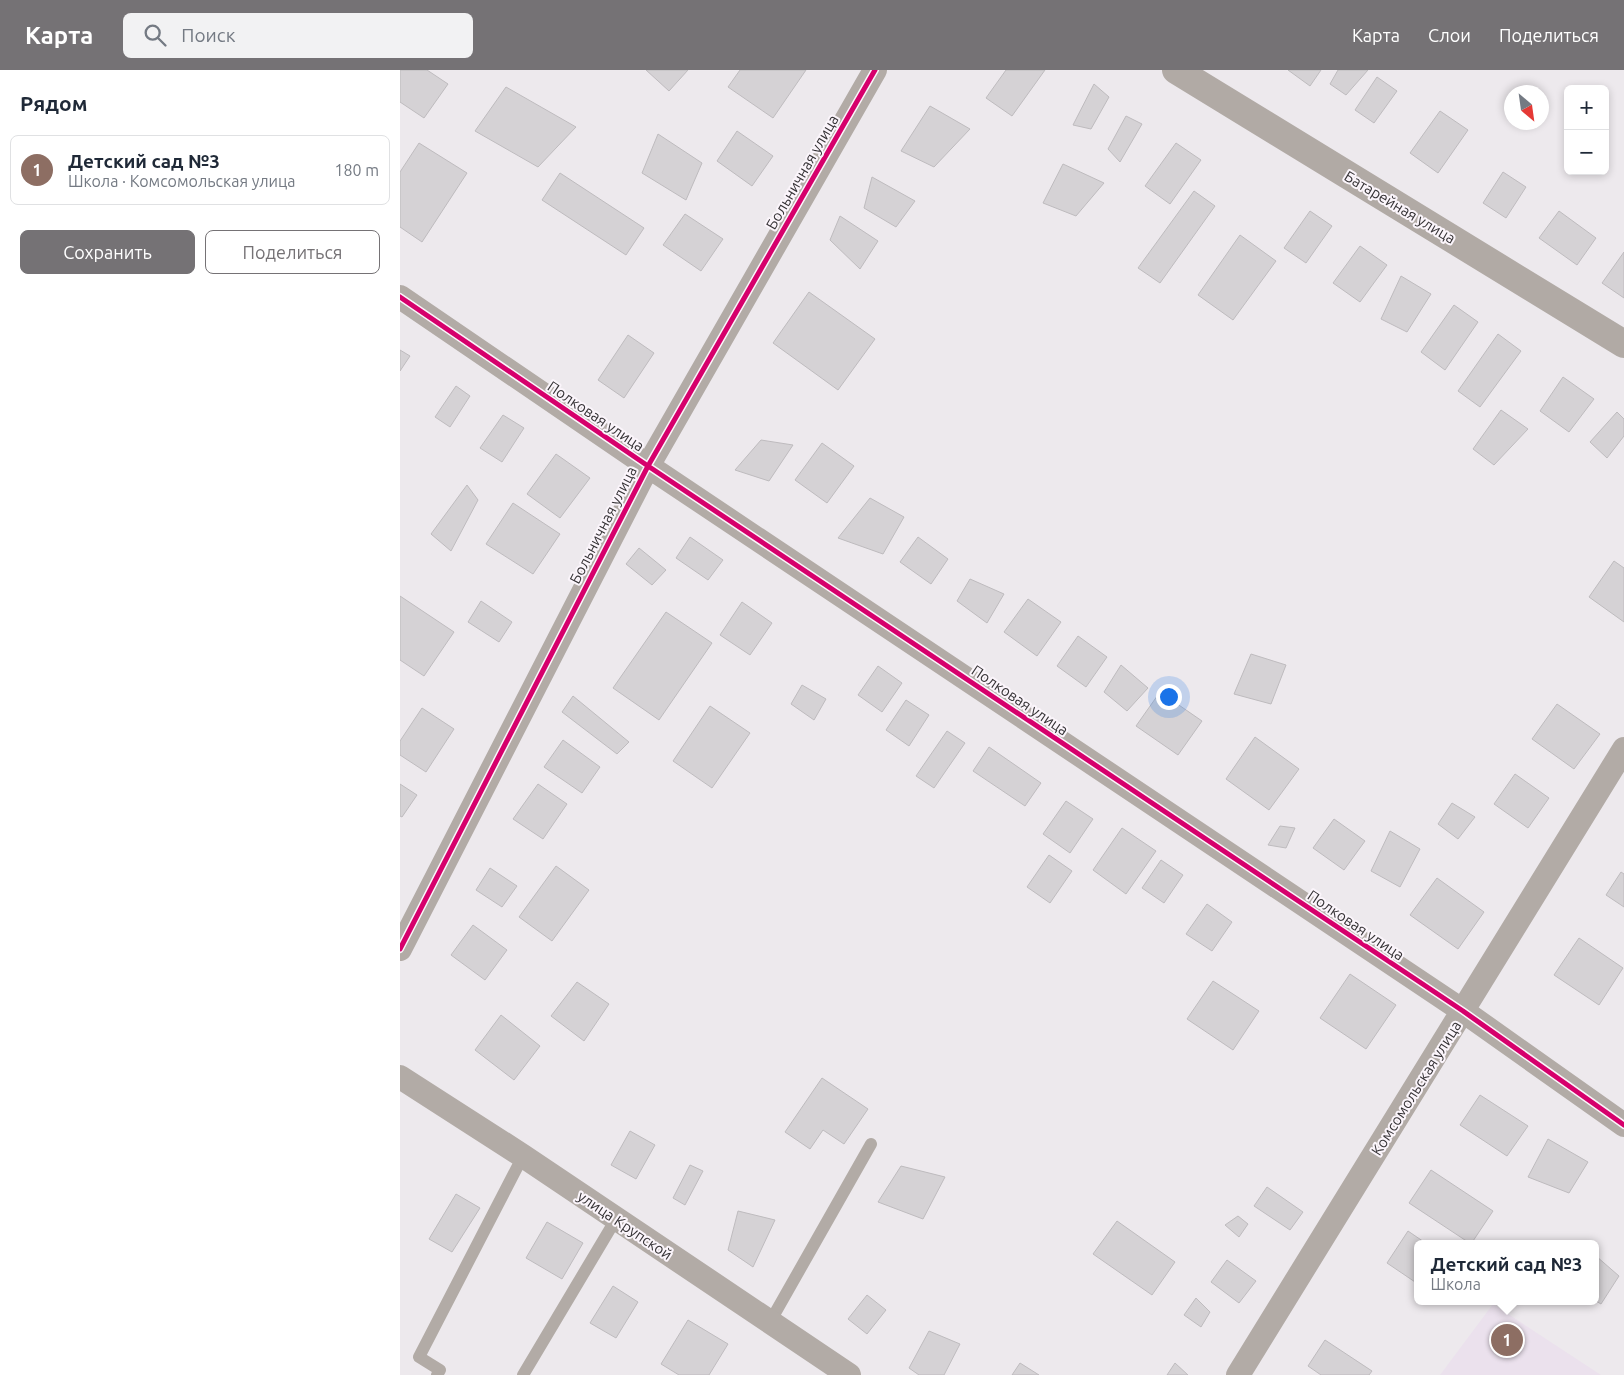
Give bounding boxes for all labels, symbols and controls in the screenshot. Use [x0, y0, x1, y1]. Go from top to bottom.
search box [123, 13, 473, 58]
icon: search [141, 21, 169, 49]
text: Карта [25, 22, 93, 49]
text: Поиск [181, 24, 235, 46]
text: Карта [1352, 25, 1400, 45]
text: Слои [1428, 25, 1471, 45]
text: Поделиться [1499, 25, 1599, 45]
north arrow [1504, 85, 1549, 130]
map controls [1564, 85, 1609, 175]
button: + [1564, 85, 1609, 130]
text: Рядом [20, 91, 88, 115]
street label: Больничная улица [762, 112, 842, 232]
button: − [1564, 130, 1609, 175]
text: Детский сад №3 [68, 150, 220, 172]
text: 1 [32, 161, 42, 179]
text: 180 m [334, 161, 379, 179]
street label: Батарейная улица [1341, 167, 1459, 247]
text: Школа · Комсомольская улица [68, 172, 296, 190]
button: Сохранить [20, 230, 195, 274]
button: Поделиться [205, 230, 380, 274]
street label: Полковая улица [545, 377, 647, 455]
street label: Больничная улица [566, 464, 640, 586]
street label: Полковая улица [969, 661, 1071, 739]
your location [1156, 684, 1182, 710]
street label: Полковая улица [1305, 886, 1407, 964]
street label: Комсомольская улица [1368, 1018, 1464, 1158]
street label: улица Крупской [575, 1187, 675, 1263]
popup [1414, 1240, 1599, 1305]
text: Детский сад №3 [1431, 1253, 1582, 1275]
text: Школа [1431, 1275, 1481, 1293]
pin: 1 [1491, 1321, 1523, 1359]

